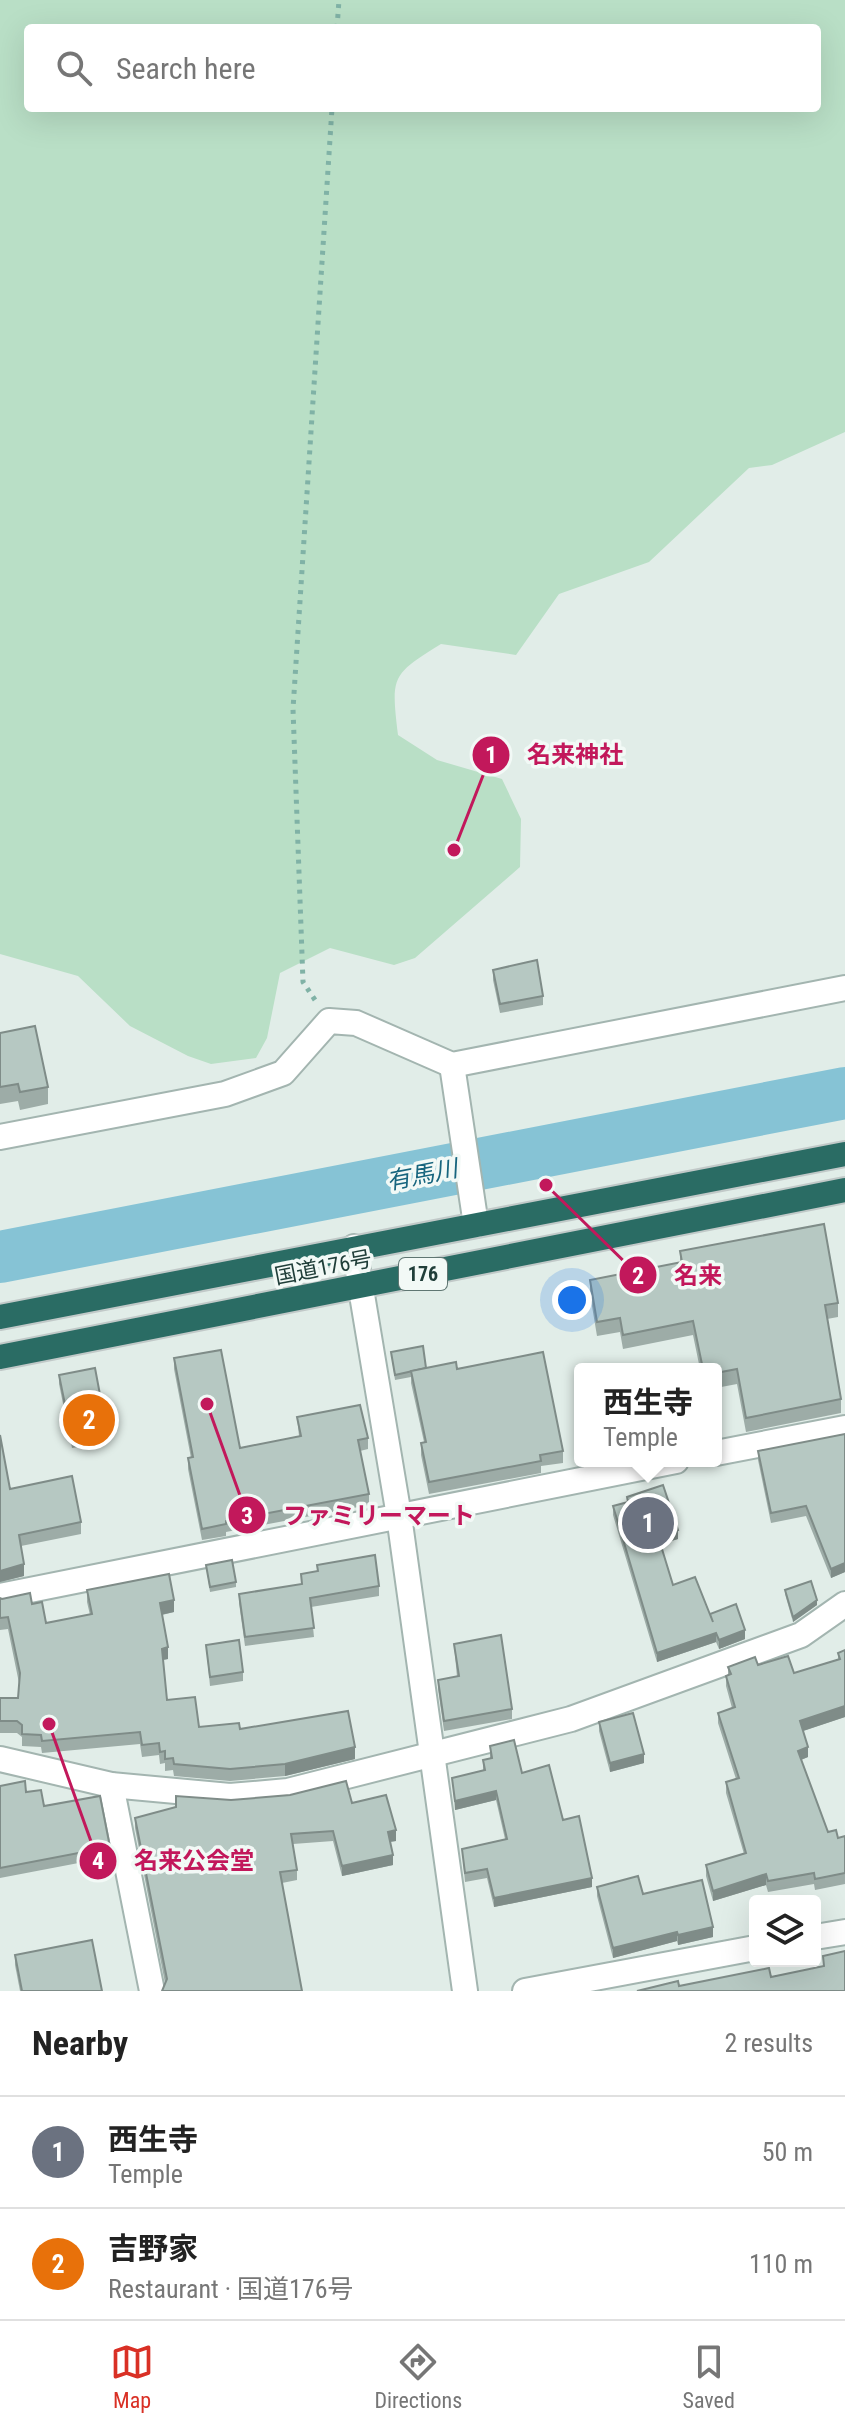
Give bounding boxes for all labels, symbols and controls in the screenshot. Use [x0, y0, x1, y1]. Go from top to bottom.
search box [24, 24, 821, 112]
icon: search [52, 46, 96, 90]
text: Search here [116, 51, 256, 86]
callout: 名来神社 [471, 731, 639, 779]
text: 1 [485, 741, 497, 769]
text: 名来神社 [527, 741, 623, 769]
water label: 有馬川 [384, 1154, 463, 1196]
street label: 国道176号 [272, 1246, 374, 1289]
callout: 名来 [618, 1251, 738, 1299]
road number: 176 [399, 1258, 447, 1290]
text: 2 [632, 1262, 644, 1290]
text: 名来 [674, 1262, 722, 1290]
your location [552, 1280, 592, 1320]
popup [574, 1363, 722, 1467]
text: 西生寺 [603, 1385, 693, 1420]
pin: 2 [63, 1390, 115, 1450]
text: Temple [603, 1422, 678, 1452]
callout: ファミリーマート [227, 1491, 491, 1539]
pin: 1 [622, 1493, 674, 1553]
text: 3 [241, 1502, 253, 1530]
text: ファミリーマート [283, 1502, 475, 1530]
callout: 名来公会堂 [78, 1837, 270, 1885]
text: 4 [92, 1847, 104, 1875]
text: 名来公会堂 [134, 1847, 254, 1875]
map controls [749, 1895, 821, 1967]
button: layers [749, 1895, 821, 1967]
text: Nearby [32, 2023, 128, 2063]
text: 2 results [724, 2028, 813, 2058]
text: 西生寺 [108, 2122, 198, 2157]
text: 1 [51, 2137, 65, 2167]
text: 50 m [762, 2137, 813, 2167]
text: Temple [108, 2159, 183, 2189]
text: 吉野家 [108, 2231, 198, 2266]
text: 2 [51, 2249, 65, 2279]
text: 110 m [749, 2249, 813, 2279]
text: Restaurant · 国道176号 [108, 2274, 354, 2304]
tab: Map [110, 2340, 154, 2413]
tab: Directions [374, 2340, 462, 2413]
tab: Saved [683, 2340, 735, 2413]

